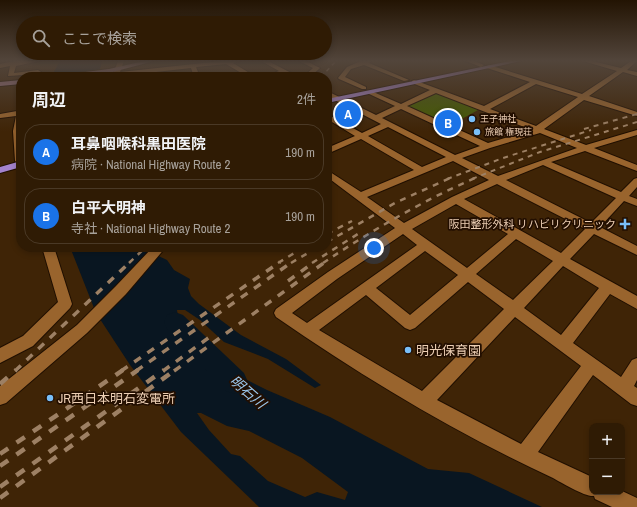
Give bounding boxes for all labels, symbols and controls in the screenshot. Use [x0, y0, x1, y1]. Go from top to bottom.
search box [16, 16, 332, 60]
icon: search [30, 27, 52, 49]
text: ここで検索 [62, 28, 137, 49]
text: 周辺 [32, 88, 66, 111]
text: 2件 [297, 91, 316, 108]
pin: A [335, 99, 361, 129]
pin: B [435, 108, 461, 138]
place label: 王子神社 [480, 113, 516, 125]
marker: 王子神社 [467, 114, 477, 124]
place label: 旅館 権現荘 [485, 126, 532, 138]
marker: 旅館 権現荘 [472, 127, 482, 137]
text: 耳鼻咽喉科黒田医院 [71, 133, 206, 154]
text: A [42, 144, 50, 161]
text: 190 m [285, 144, 315, 161]
text: 病院 · National Highway Route 2 [71, 156, 230, 173]
text: 白平大明神 [71, 197, 146, 218]
text: B [42, 208, 50, 225]
text: 190 m [285, 208, 315, 225]
place label: 阪田整形外科 リハビリクリニック [448, 217, 616, 231]
marker: 阪田整形外科 リハビリクリニック [619, 218, 631, 230]
text: 寺社 · National Highway Route 2 [71, 220, 230, 237]
your location [364, 238, 384, 258]
place label: 明光保育園 [416, 342, 481, 359]
marker: 明光保育園 [403, 345, 413, 355]
water label: 明石川 [226, 371, 271, 414]
place label: JR西日本明石変電所 [58, 390, 175, 407]
marker: JR西日本明石変電所 [45, 393, 55, 403]
map controls [589, 423, 625, 495]
button: + [589, 423, 625, 459]
button: − [589, 459, 625, 495]

